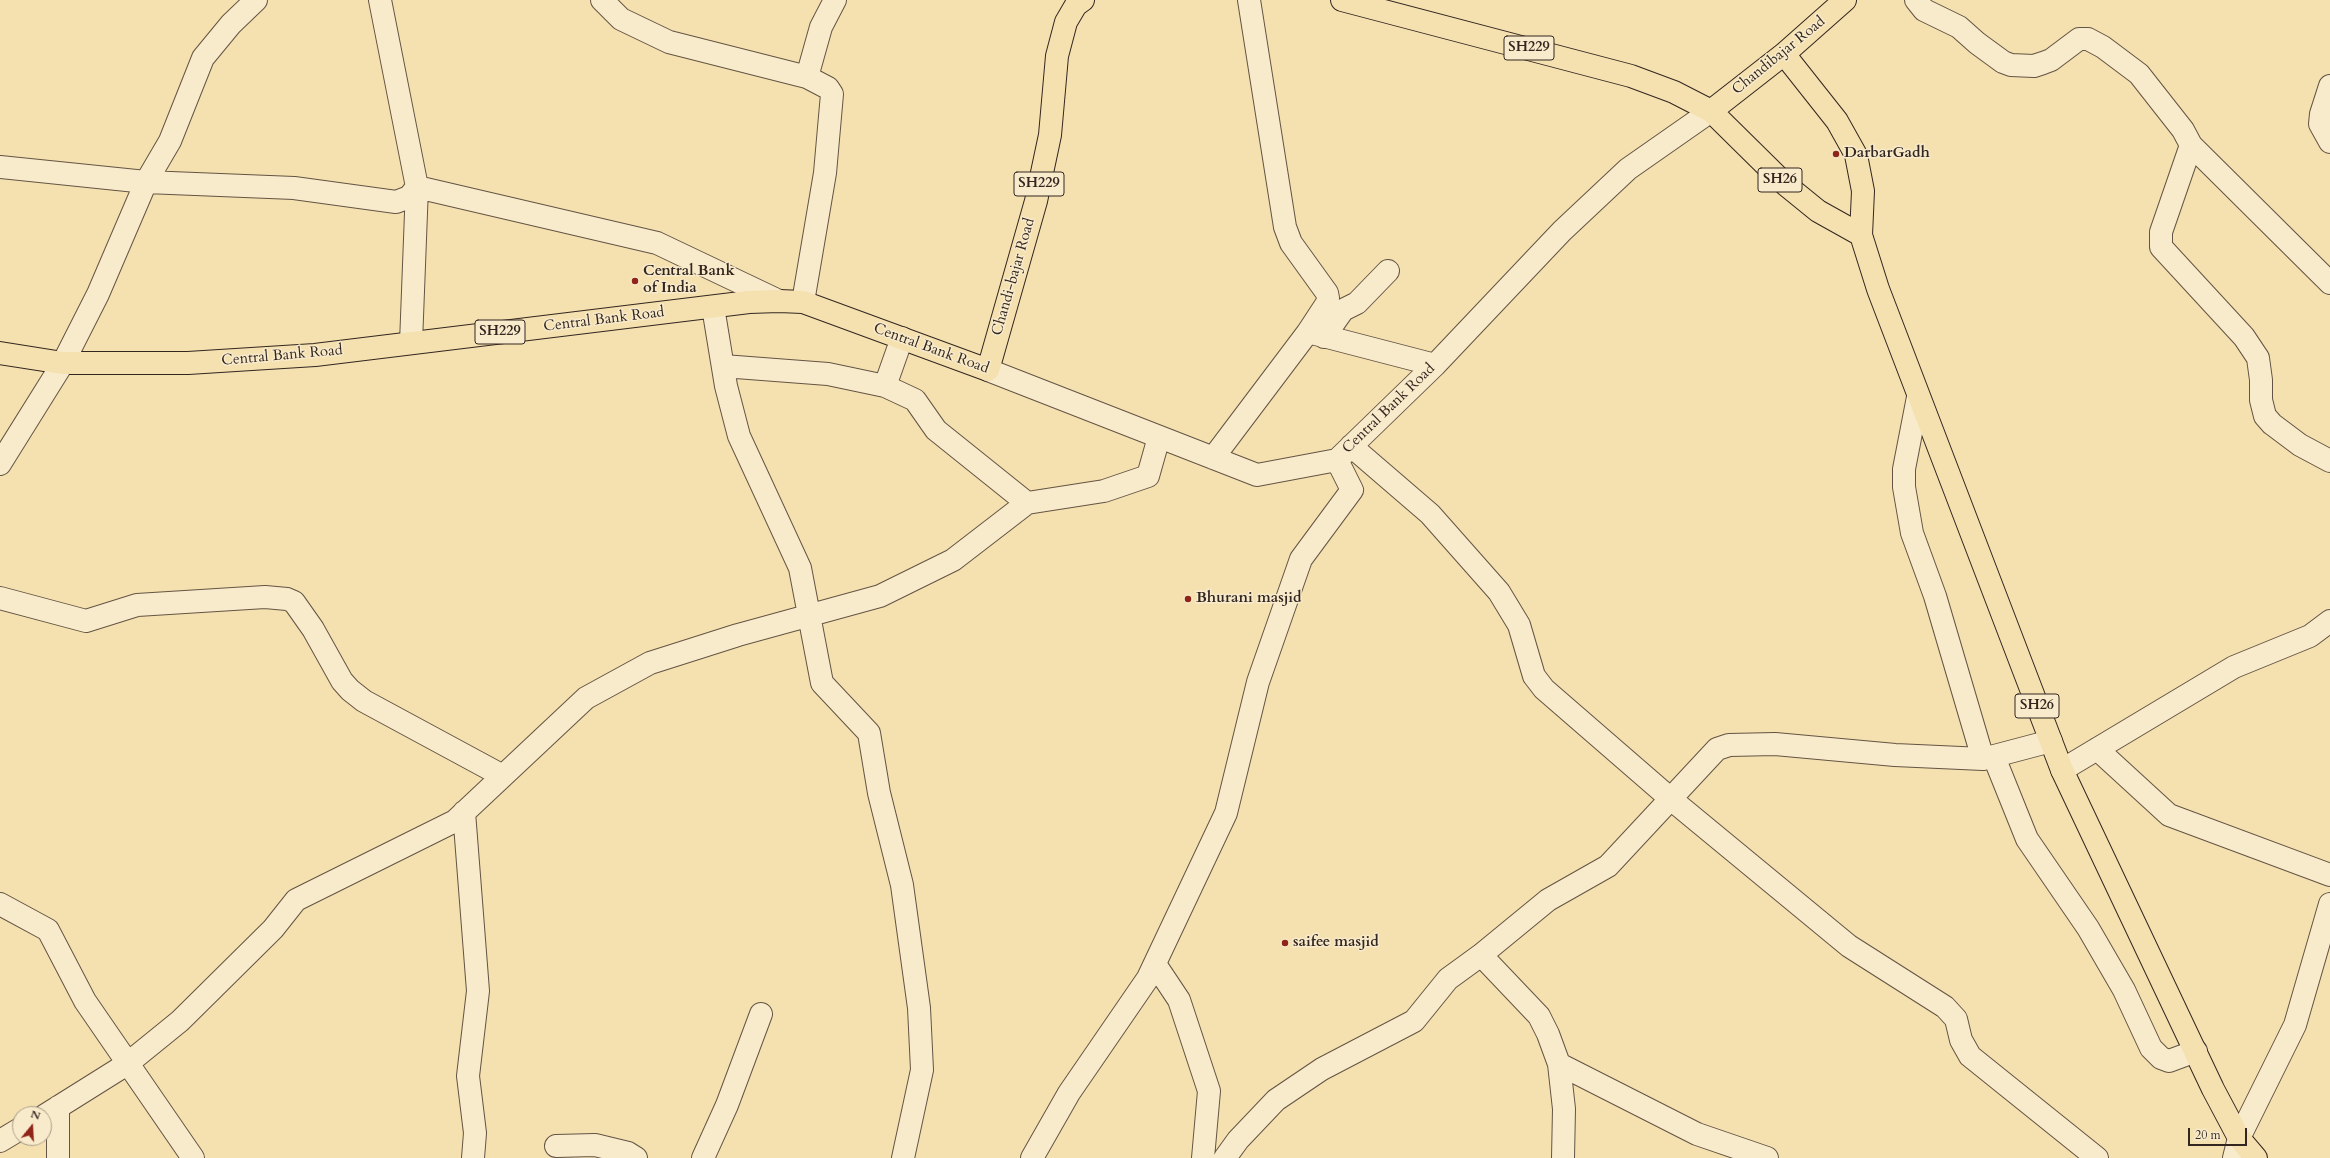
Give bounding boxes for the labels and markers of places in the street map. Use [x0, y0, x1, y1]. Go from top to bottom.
place label: DarbarGadh [1844, 145, 1930, 163]
marker: DarbarGadh [1831, 149, 1841, 159]
place label: Central Bank of India [643, 263, 735, 298]
marker: Central Bank of India [630, 276, 640, 286]
place label: Bhurani masjid [1196, 590, 1301, 608]
marker: Bhurani masjid [1183, 594, 1193, 604]
place label: saifee masjid [1293, 934, 1379, 952]
marker: saifee masjid [1280, 938, 1290, 948]

